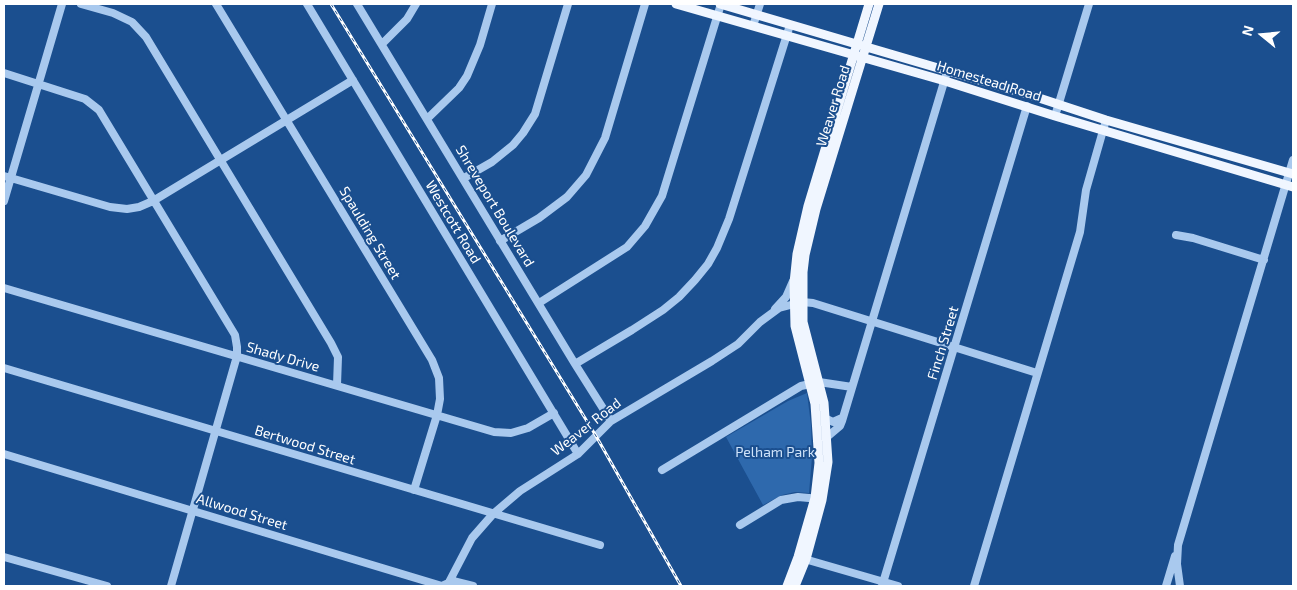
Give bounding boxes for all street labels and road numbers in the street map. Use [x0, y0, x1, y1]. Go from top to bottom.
street label: Homestead Road [935, 57, 1043, 105]
street label: Weaver Road [813, 63, 853, 149]
street label: Shreveport Boulevard [452, 142, 538, 270]
street label: Westcott Road [422, 178, 484, 266]
street label: Spaulding Street [336, 184, 404, 282]
street label: Finch Street [924, 304, 962, 382]
street label: Shady Drive [244, 339, 322, 375]
street label: Weaver Road [548, 395, 624, 459]
street label: Bertwood Street [253, 422, 357, 468]
street label: Allwood Street [194, 490, 290, 534]

